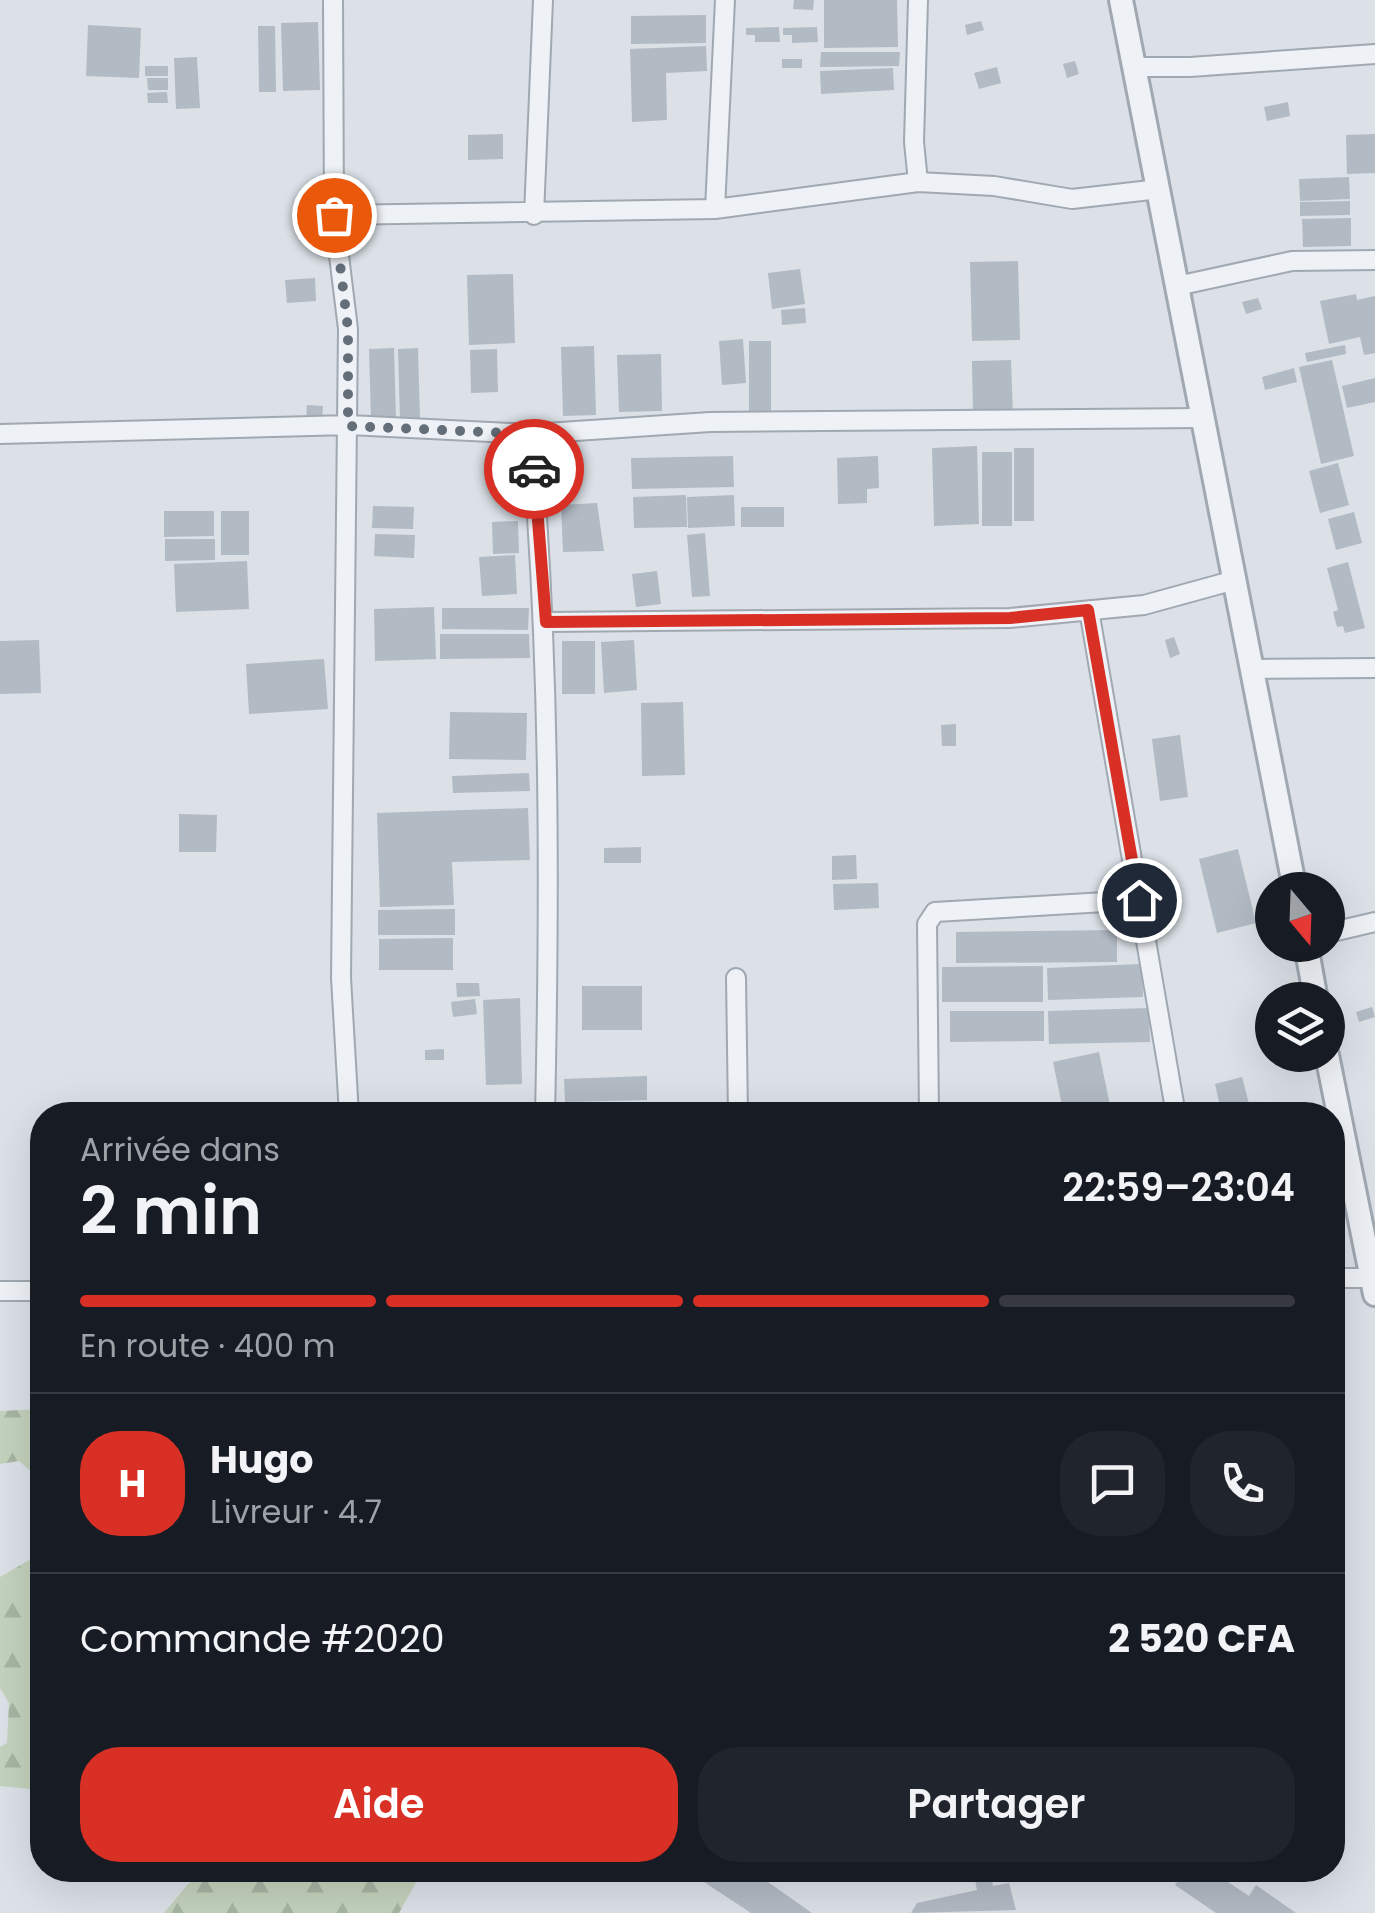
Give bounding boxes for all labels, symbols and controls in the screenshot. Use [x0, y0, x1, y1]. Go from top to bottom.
pin [292, 173, 377, 258]
icon: bag [307, 188, 362, 243]
courier [484, 419, 584, 519]
icon: car [507, 442, 562, 497]
pin [1097, 858, 1182, 943]
north arrow [1255, 872, 1345, 962]
map controls [1255, 872, 1345, 1072]
icon: home [1112, 873, 1167, 928]
button: layers [1255, 982, 1345, 1072]
text: Arrivée dans [80, 1127, 280, 1172]
text: 22:59–23:04 [1062, 1161, 1295, 1214]
text: 2 min [80, 1166, 262, 1257]
text: En route · 400 m [80, 1323, 336, 1368]
button: chat [1060, 1431, 1165, 1536]
button: phone [1190, 1431, 1295, 1536]
text: Hugo [210, 1433, 313, 1486]
text: H [119, 1457, 146, 1510]
text: Livreur · 4.7 [210, 1489, 382, 1534]
text: Commande #2020 [80, 1612, 445, 1665]
text: 2 520 CFA [1108, 1612, 1295, 1665]
button: Aide [80, 1747, 678, 1862]
button: Partager [698, 1747, 1295, 1862]

